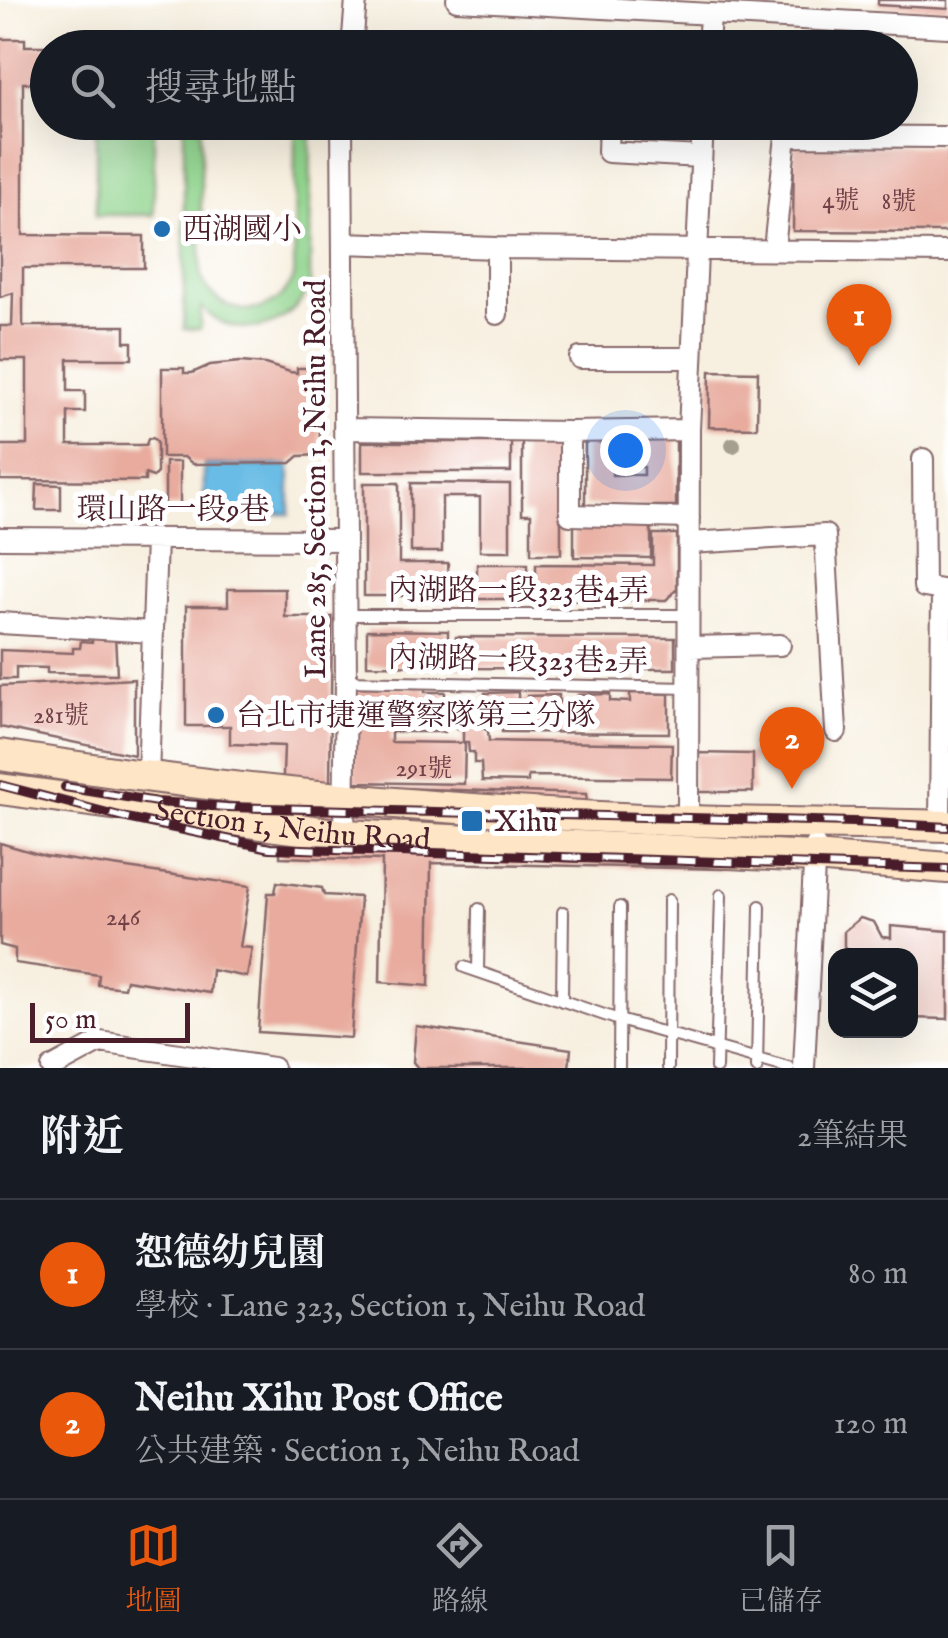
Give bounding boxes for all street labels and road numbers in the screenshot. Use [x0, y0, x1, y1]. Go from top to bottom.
street label: Lane 285, Section 1, Neihu Road [298, 279, 336, 678]
street label: 環山路一段9巷 [76, 492, 270, 530]
street label: 內湖路一段323巷4弄 [387, 573, 649, 611]
street label: 內湖路一段323巷2弄 [387, 640, 649, 682]
street label: Section 1, Neihu Road [152, 793, 432, 860]

